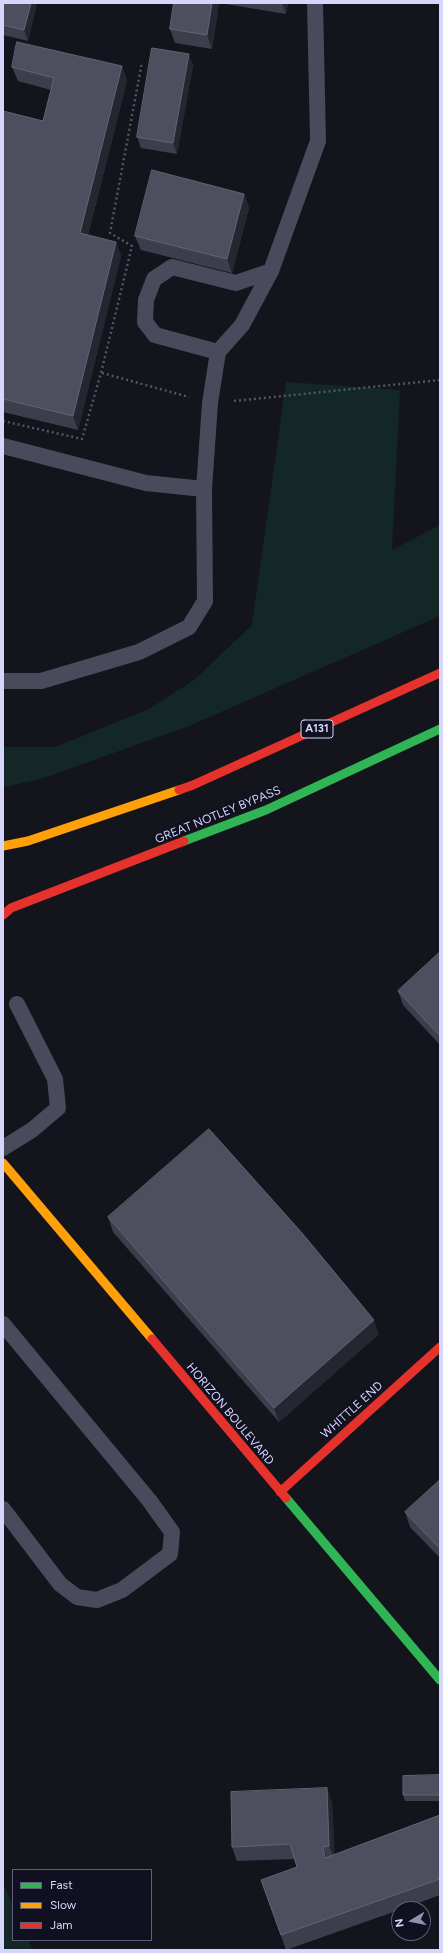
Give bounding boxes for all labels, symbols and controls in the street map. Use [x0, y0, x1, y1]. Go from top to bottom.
road number: A131 [301, 720, 333, 738]
street label: GREAT NOTLEY BYPASS [153, 783, 283, 847]
street label: HORIZON BOULEVARD [183, 1360, 277, 1468]
street label: WHITTLE END [318, 1379, 386, 1441]
legend [12, 1869, 152, 1941]
text: Fast [50, 1878, 73, 1892]
text: Slow [50, 1898, 76, 1912]
north arrow [391, 1901, 431, 1941]
text: Jam [50, 1918, 73, 1932]
text: N [393, 1918, 407, 1928]

